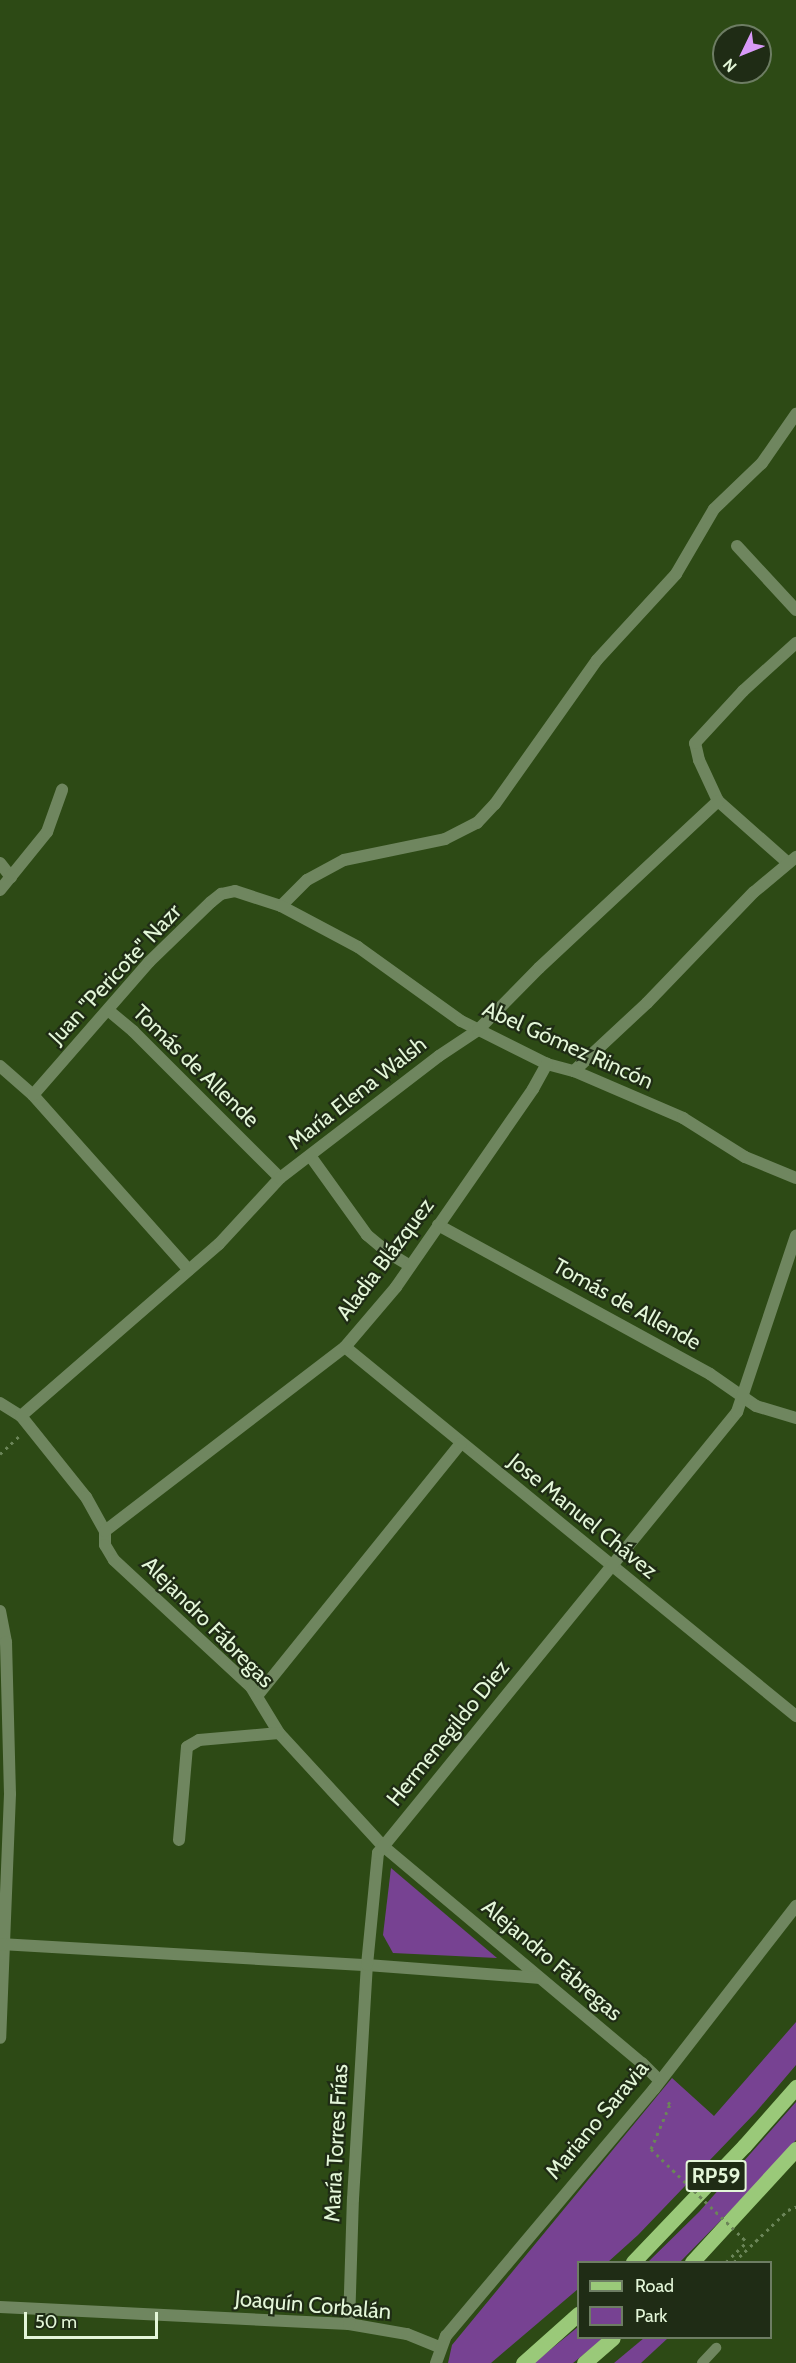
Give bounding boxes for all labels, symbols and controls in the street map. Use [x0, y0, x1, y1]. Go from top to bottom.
north arrow [712, 24, 772, 84]
text: N [719, 55, 741, 76]
street label: Juan "Pericote" Nazr [43, 898, 187, 1050]
street label: Abel Gómez Rincón [479, 995, 657, 1095]
street label: Tomás de Allende [127, 999, 265, 1133]
street label: María Elena Walsh [282, 1031, 432, 1155]
street label: Aladia Blázquez [331, 1193, 439, 1325]
street label: Tomás de Allende [548, 1252, 706, 1356]
street label: Jose Manuel Chávez [503, 1448, 663, 1584]
street label: Alejandro Fábregas [137, 1551, 279, 1693]
street label: Hermenegildo Diez [381, 1655, 515, 1811]
street label: Alejandro Fábregas [477, 1894, 627, 2026]
street label: Mariano Saravia [540, 2056, 654, 2184]
street label: María Torres Frías [319, 2063, 353, 2223]
road number: RP59 [684, 2158, 748, 2194]
legend [577, 2261, 772, 2339]
text: Road [635, 2275, 674, 2297]
street label: Joaquín Corbalán [234, 2285, 392, 2325]
scale bar [27, 2300, 160, 2338]
text: Park [635, 2305, 667, 2327]
text: 50 m [35, 2311, 77, 2333]

